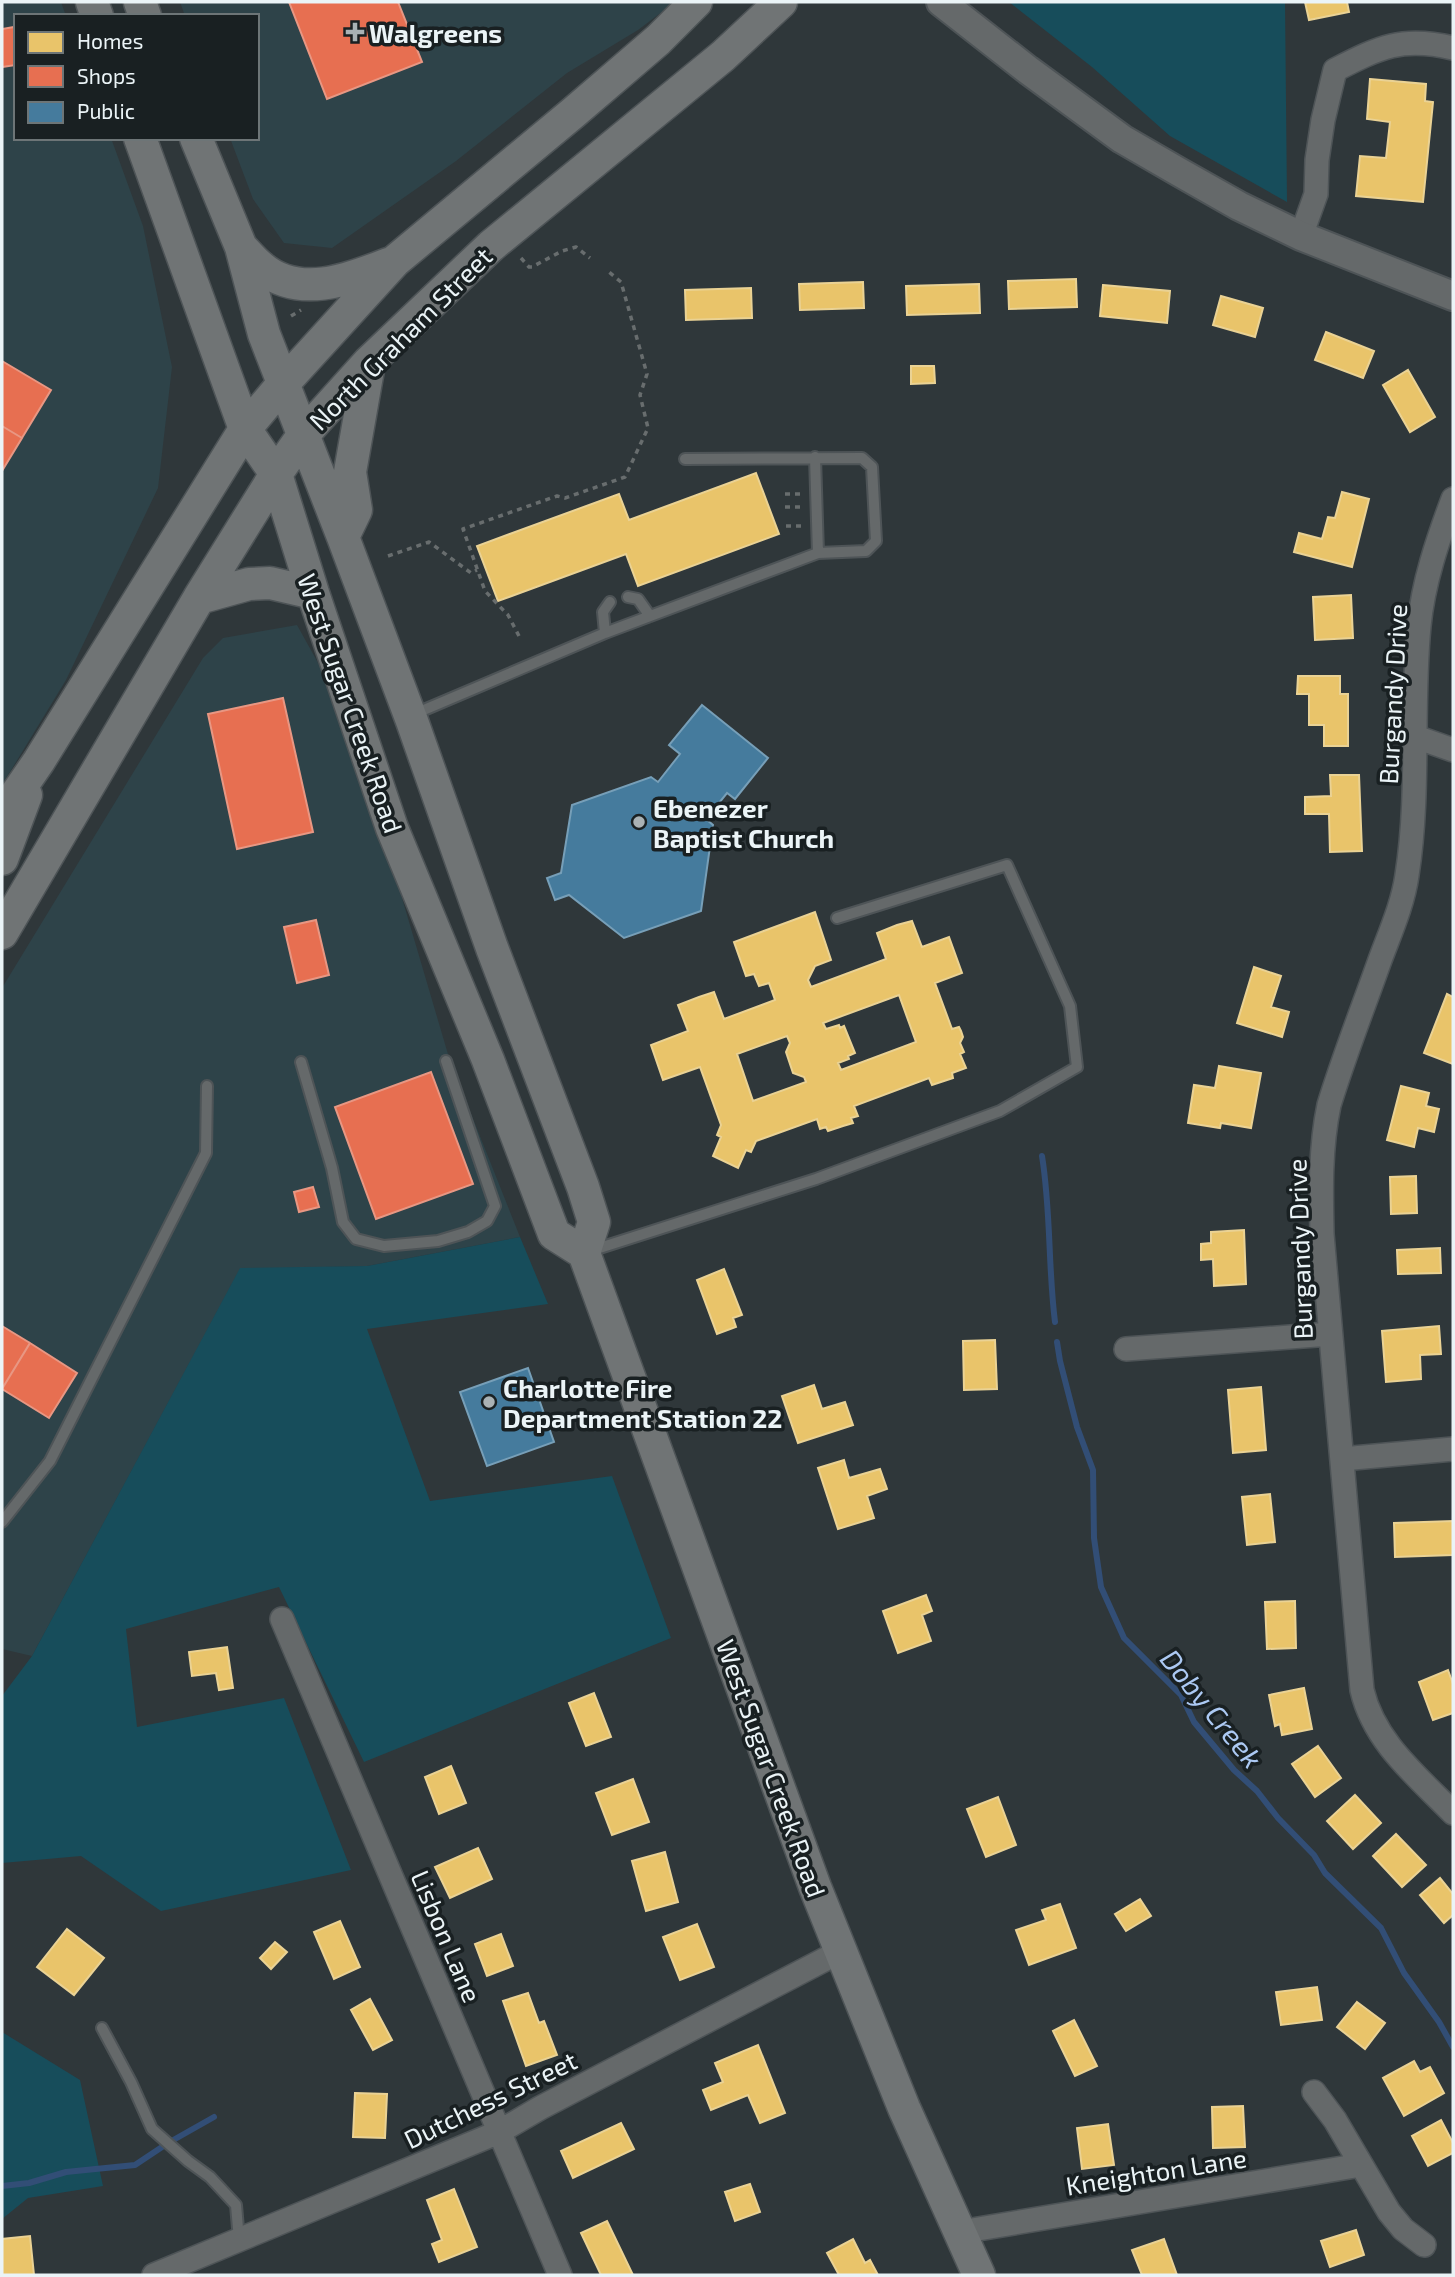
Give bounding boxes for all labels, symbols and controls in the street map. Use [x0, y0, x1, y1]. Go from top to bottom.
legend [14, 14, 259, 140]
place label: Walgreens [369, 17, 502, 48]
marker: Walgreens [347, 24, 363, 40]
text: Homes [77, 28, 143, 53]
text: Shops [77, 63, 136, 88]
text: Public [77, 98, 135, 123]
street label: North Graham Street [302, 240, 498, 436]
street label: West Sugar Creek Road [292, 569, 410, 837]
street label: Burgandy Drive [1372, 603, 1412, 785]
place label: Ebenezer Baptist Church [653, 792, 834, 853]
marker: Ebenezer Baptist Church [631, 814, 647, 830]
street label: Burgandy Drive [1280, 1158, 1318, 1340]
place label: Charlotte Fire Department Station 22 [503, 1372, 782, 1433]
marker: Charlotte Fire Department Station 22 [481, 1394, 497, 1410]
street label: West Sugar Creek Road [711, 1635, 833, 1901]
water label: Doby Creek [1154, 1642, 1270, 1774]
street label: Lisbon Lane [405, 1865, 489, 2007]
street label: Dutchess Street [399, 2044, 581, 2154]
street label: Kneighton Lane [1063, 2141, 1249, 2201]

